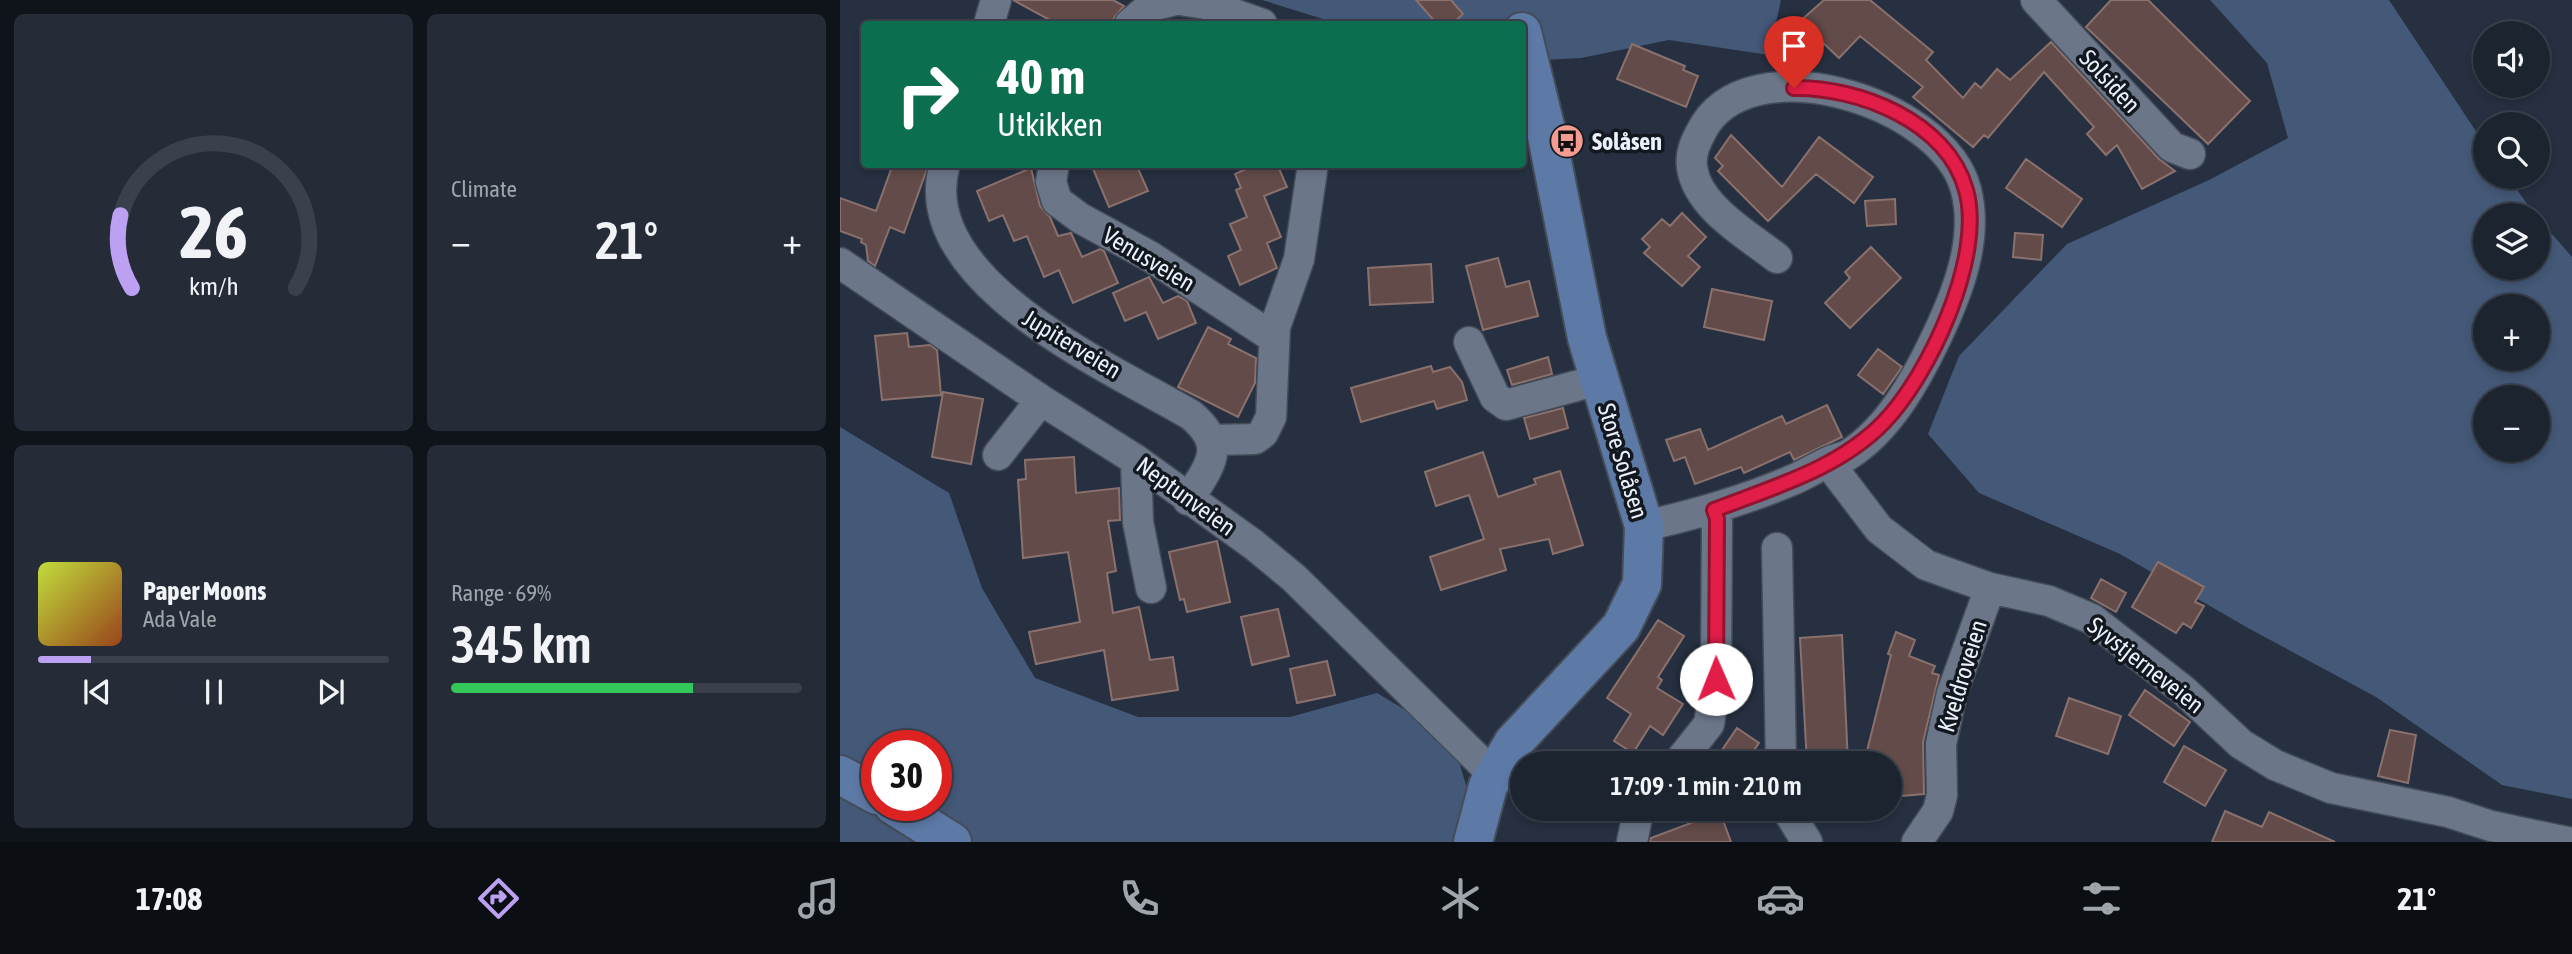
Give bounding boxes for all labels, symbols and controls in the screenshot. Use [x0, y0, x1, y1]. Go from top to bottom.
pin [1764, 16, 1824, 88]
map controls [2473, 21, 2550, 462]
button: sound [2473, 21, 2550, 98]
icon: arrive [1775, 27, 1813, 65]
street label: Solsiden [2074, 44, 2146, 118]
text: 40 m [997, 48, 1085, 104]
icon: right [882, 49, 973, 140]
text: Utkikken [997, 106, 1103, 143]
button: search [2473, 112, 2550, 189]
bus stop icon: Solåsen [1548, 122, 1586, 160]
place label: Solåsen [1592, 128, 1662, 155]
text: Climate [451, 176, 517, 202]
text: 26 [179, 191, 248, 274]
button: layers [2473, 203, 2550, 280]
text: 21° [595, 210, 658, 270]
text: − [451, 219, 471, 262]
text: + [782, 219, 802, 262]
street label: Venusveien [1098, 221, 1200, 297]
text: km/h [189, 272, 238, 300]
button: + [2473, 294, 2550, 371]
street label: Jupiterveien [1018, 304, 1126, 384]
button: − [2473, 385, 2550, 462]
street label: Store Solåsen [1593, 400, 1653, 522]
street label: Neptunveien [1131, 451, 1241, 541]
text: Paper Moons [143, 576, 266, 606]
text: Range · 69% [451, 580, 551, 606]
text: Ada Vale [143, 606, 217, 632]
street label: Syvstjerneveien [2083, 611, 2209, 719]
text: 345 km [451, 614, 592, 674]
street label: Kveldroveien [1932, 617, 1992, 735]
position arrow [1679, 642, 1753, 716]
icon: previous [78, 673, 116, 711]
icon: pause [195, 673, 233, 711]
icon: next [312, 673, 350, 711]
speed limit sign: 30 [861, 730, 952, 821]
text: 17:09 · 1 min · 210 m [1610, 771, 1802, 801]
icon: directions [474, 874, 523, 923]
icon: music [794, 874, 843, 923]
icon: phone [1115, 874, 1164, 923]
icon: climate [1436, 874, 1485, 923]
icon: car [1756, 874, 1805, 923]
icon: filters [2077, 874, 2126, 923]
text: 17:08 [136, 880, 202, 917]
text: 21° [2397, 880, 2436, 917]

